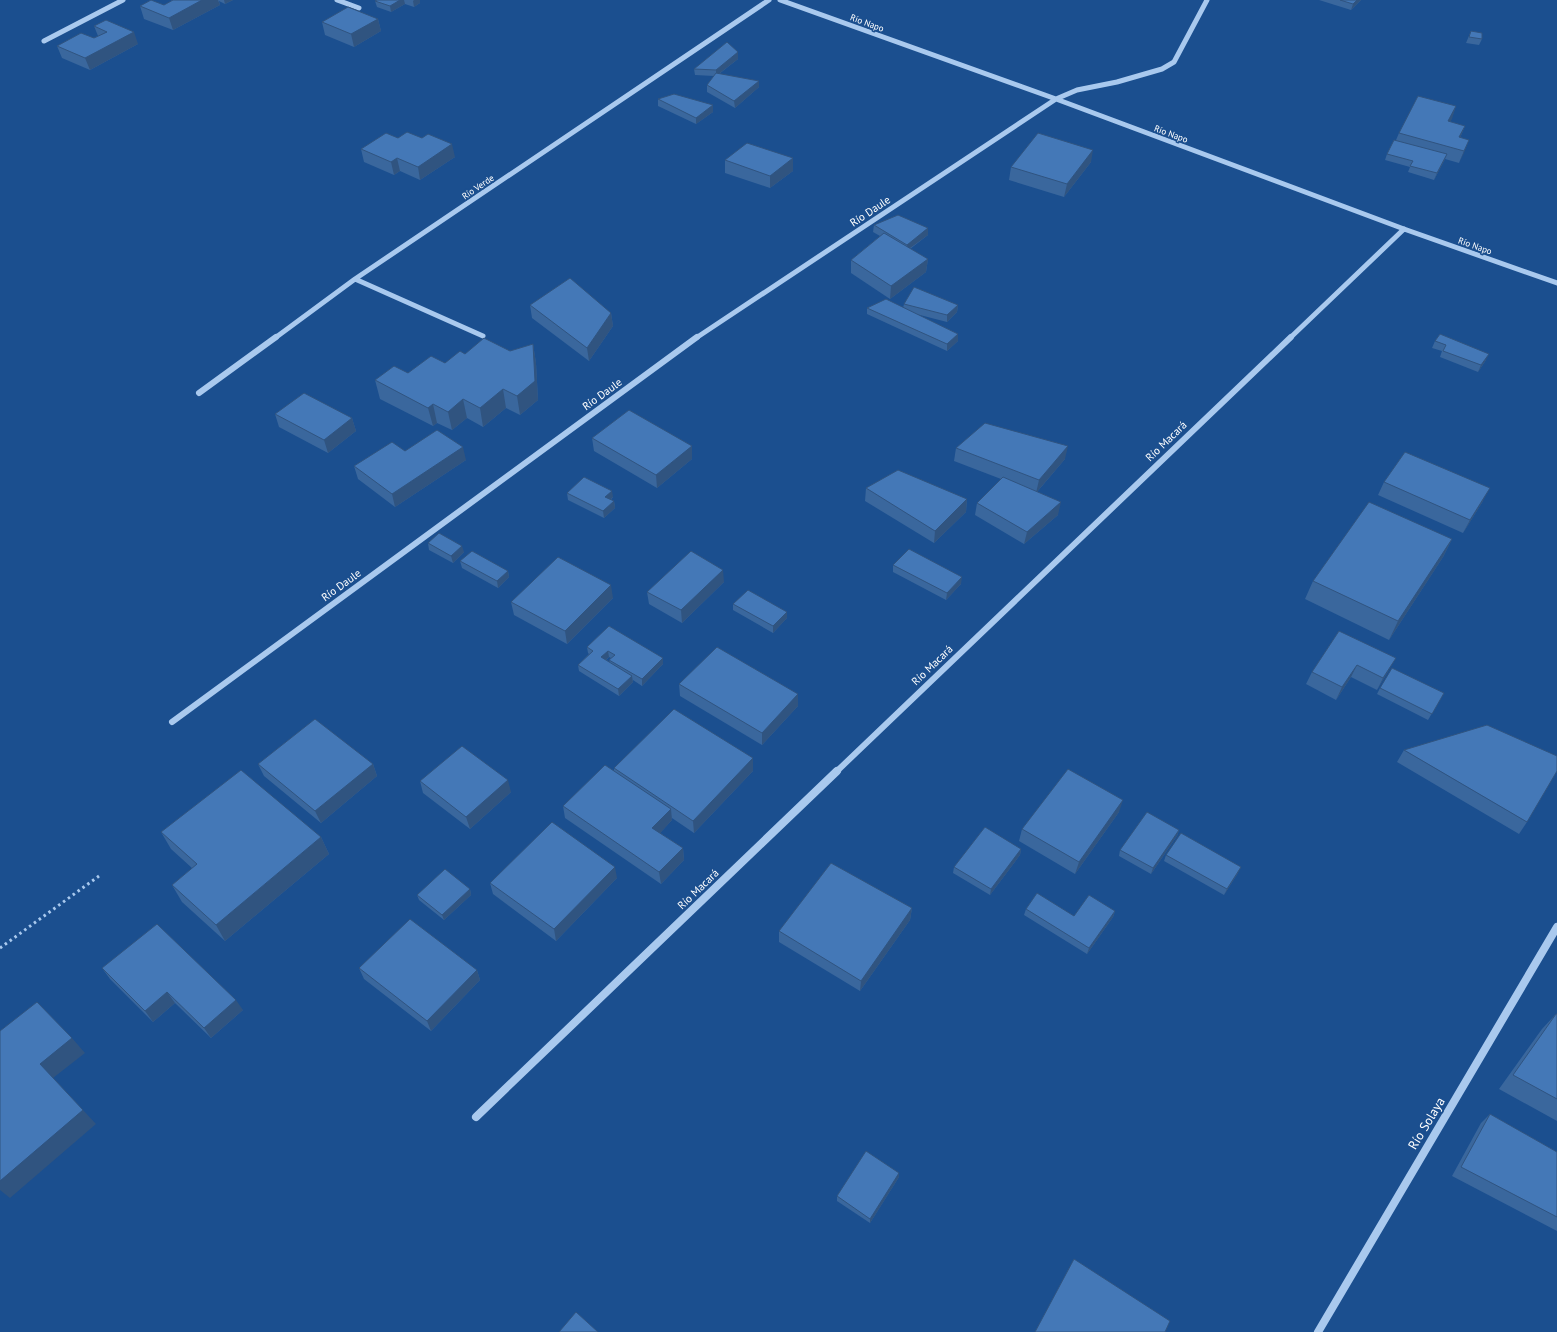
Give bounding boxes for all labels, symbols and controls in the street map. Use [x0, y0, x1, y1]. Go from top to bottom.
street label: Río Napo [849, 11, 886, 34]
street label: Río Napo [1153, 122, 1190, 145]
street label: Río Verde [460, 172, 496, 201]
street label: Río Daule [847, 192, 893, 230]
street label: Río Napo [1457, 235, 1494, 257]
street label: Río Daule [579, 375, 625, 413]
street label: Río Macará [1142, 418, 1190, 464]
street label: Río Daule [318, 566, 364, 604]
street label: Río Macará [908, 642, 956, 688]
street label: Río Macará [674, 866, 722, 912]
street label: Río Solaya [1404, 1094, 1449, 1153]

